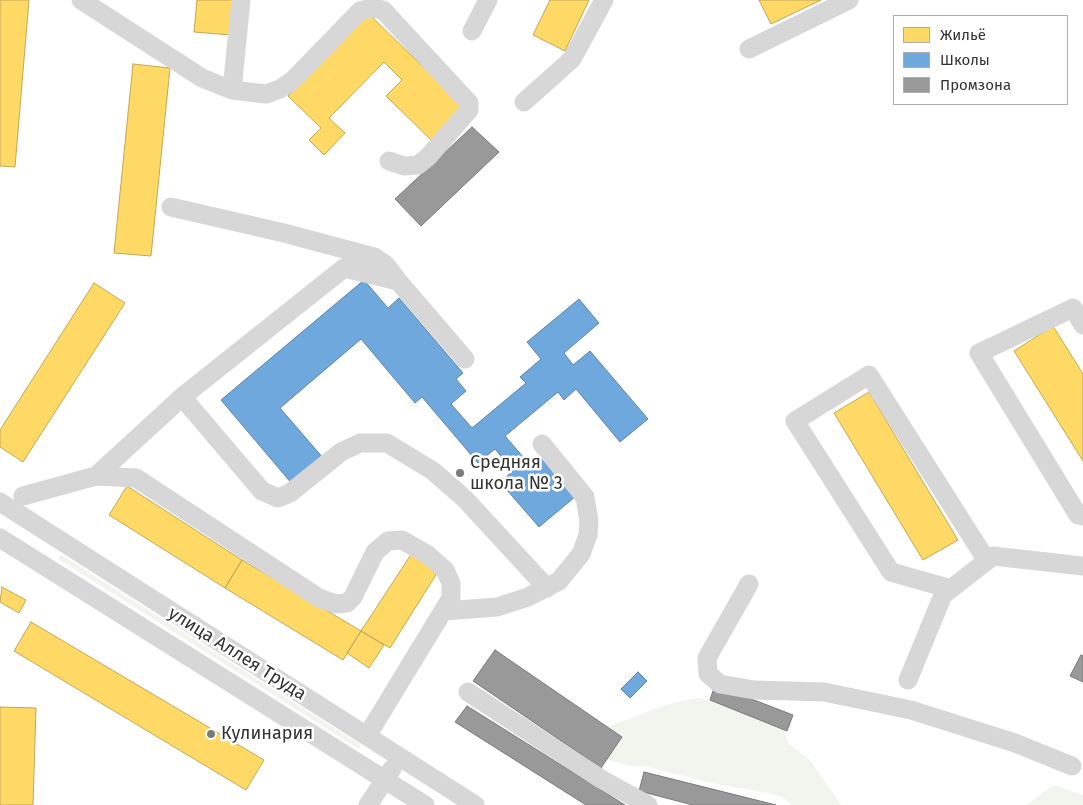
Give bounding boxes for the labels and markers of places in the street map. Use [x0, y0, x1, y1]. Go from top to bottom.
place label: Средняя школа № 3 [470, 452, 563, 494]
marker: Средняя школа № 3 [454, 467, 466, 479]
place label: Кулинария [221, 723, 313, 745]
marker: Кулинария [205, 728, 217, 740]

